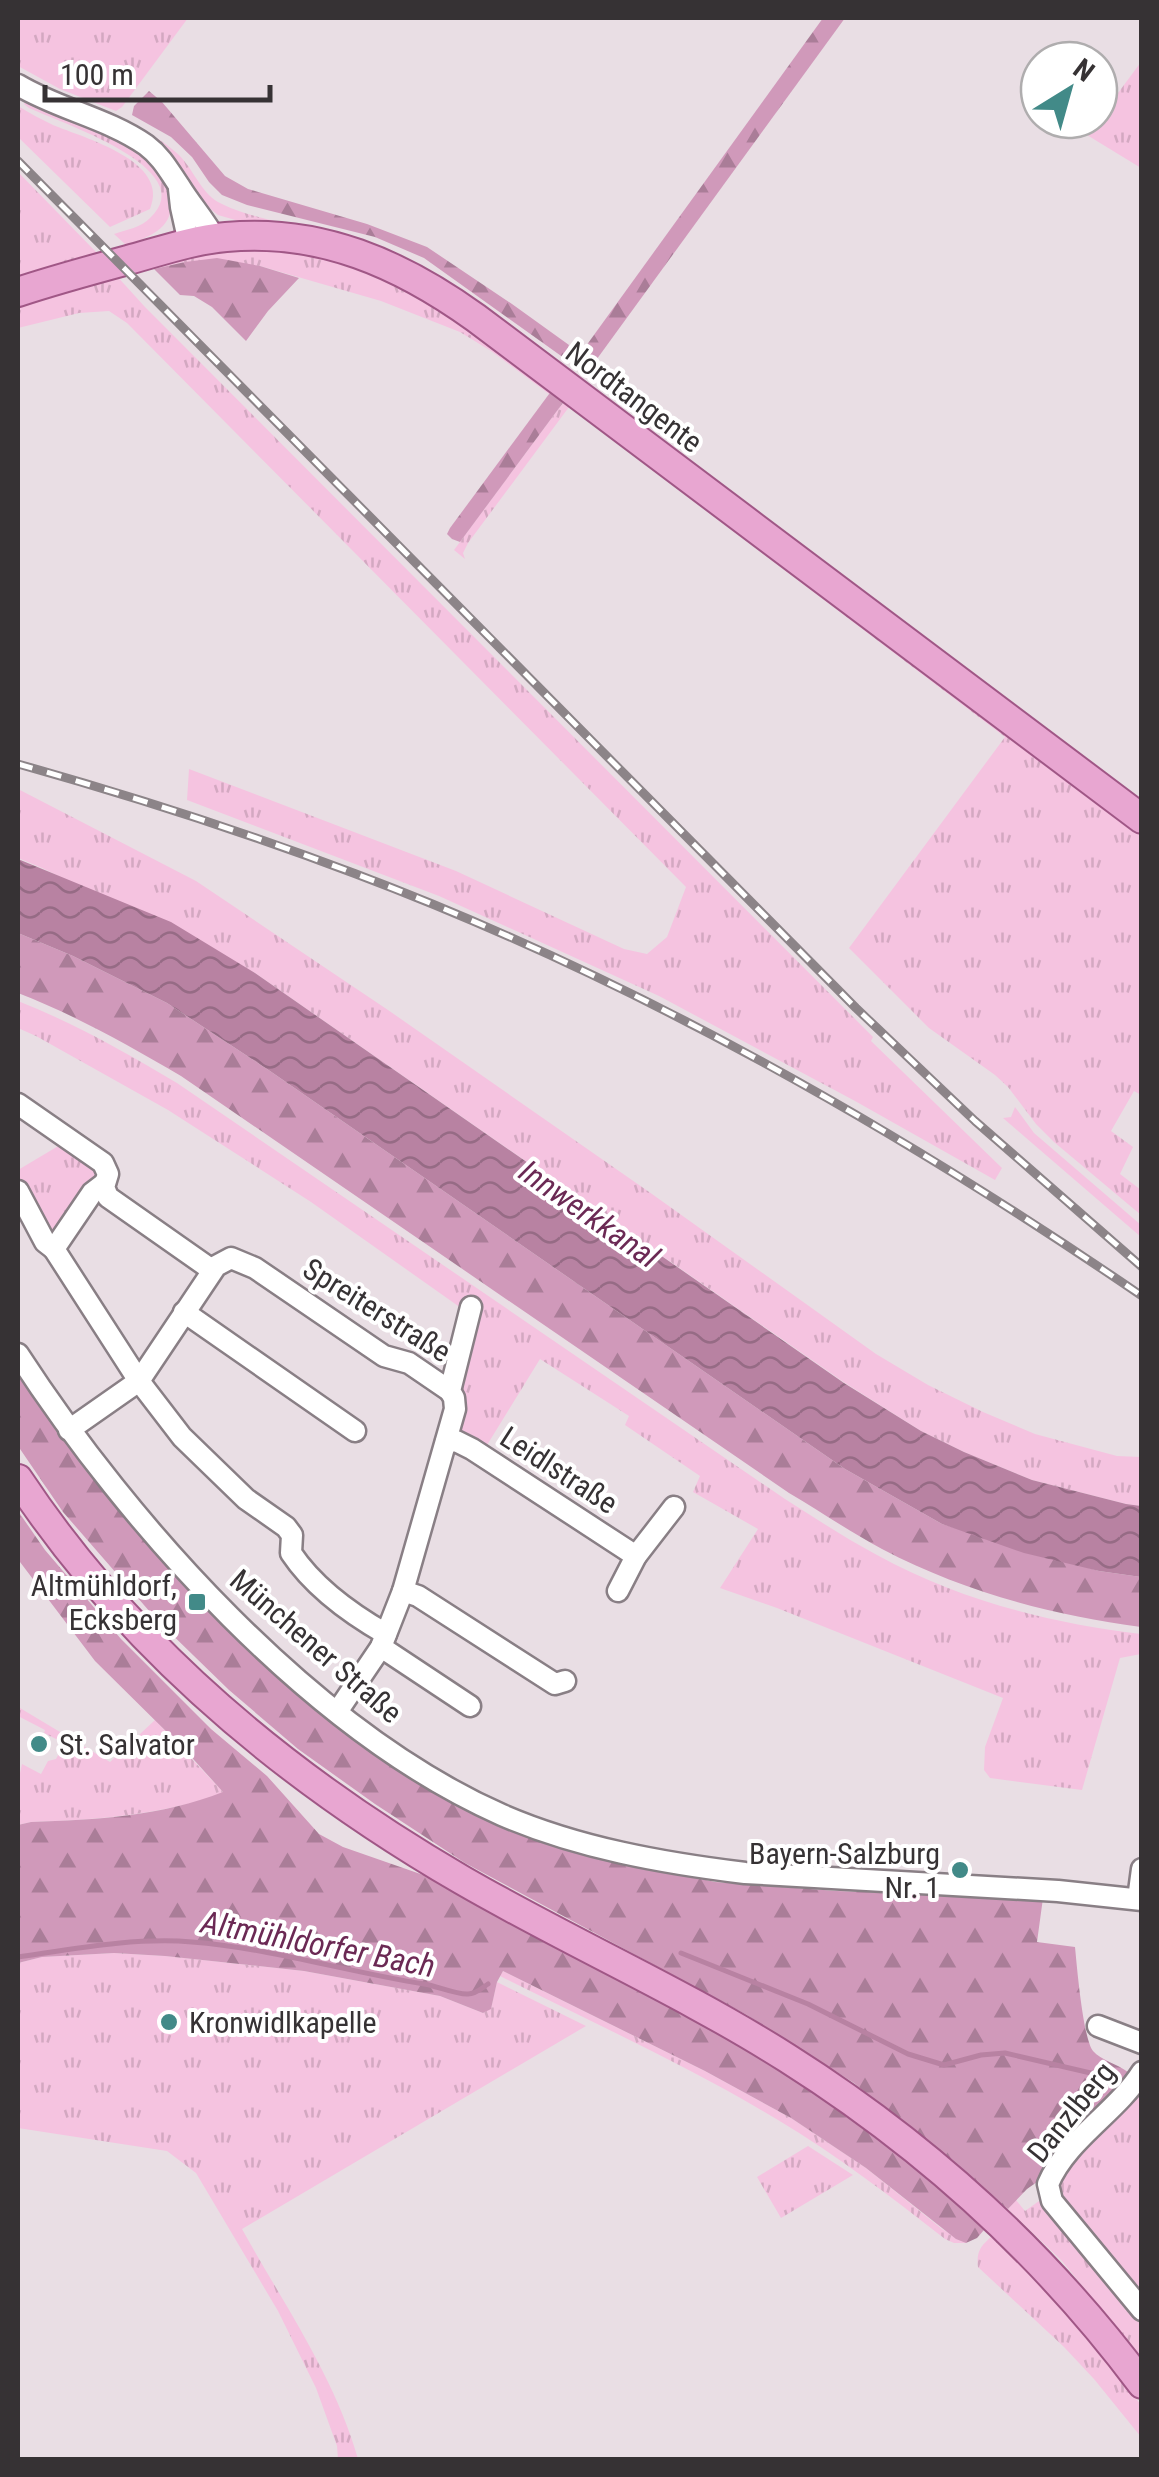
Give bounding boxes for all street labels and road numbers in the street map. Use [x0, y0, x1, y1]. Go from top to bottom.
street label: Nordtangente [559, 334, 709, 460]
street label: Spreiterstraße [297, 1251, 457, 1369]
street label: Leidlstraße [494, 1419, 624, 1521]
street label: Münchener Straße [223, 1562, 409, 1730]
street label: Danzlberg [1020, 2055, 1122, 2169]

